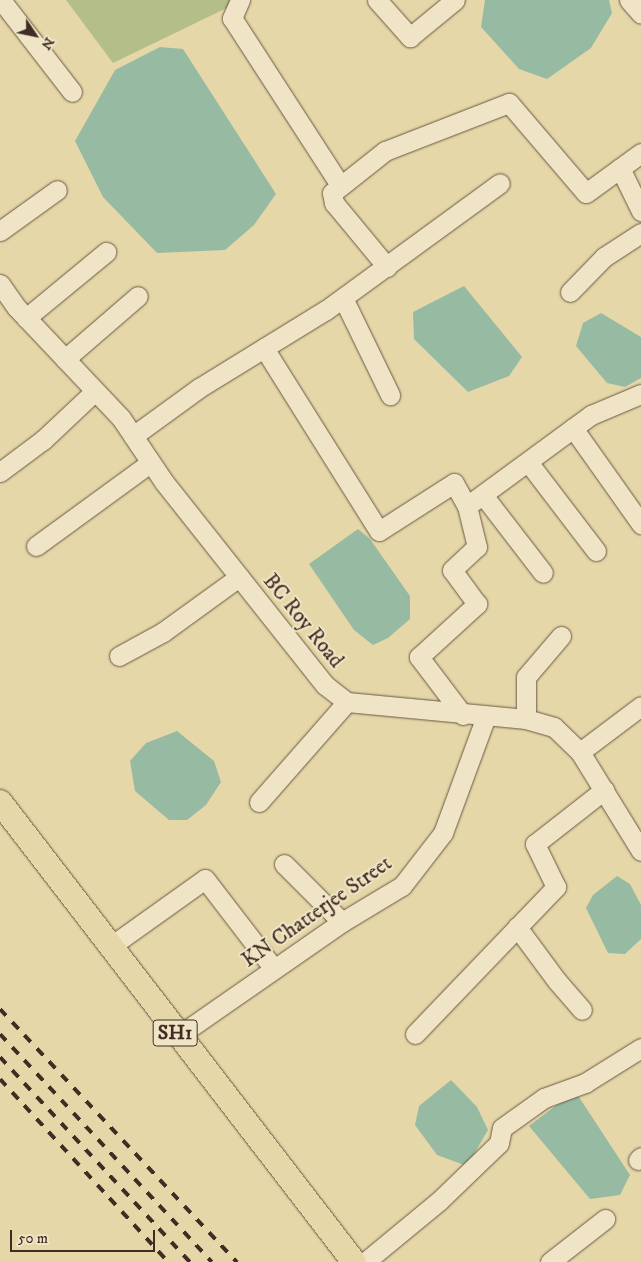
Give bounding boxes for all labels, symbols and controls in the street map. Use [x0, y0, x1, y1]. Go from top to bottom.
north arrow [10, 10, 60, 60]
text: N [37, 34, 58, 53]
street label: BC Roy Road [257, 569, 349, 673]
street label: KN Chatterjee Street [237, 851, 397, 973]
road number: SH1 [152, 1016, 198, 1050]
scale bar [12, 1220, 158, 1252]
text: 50 m [18, 1229, 48, 1248]

